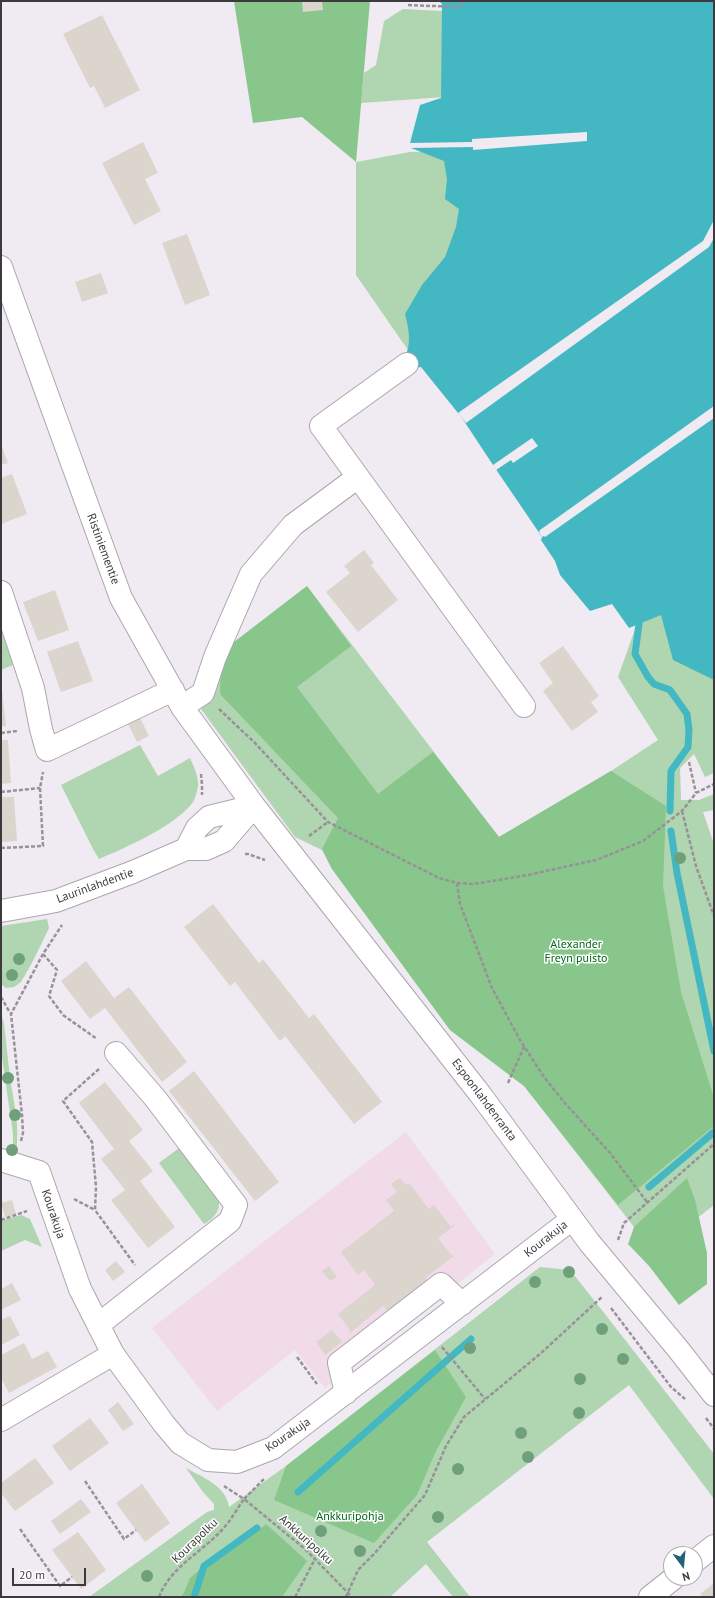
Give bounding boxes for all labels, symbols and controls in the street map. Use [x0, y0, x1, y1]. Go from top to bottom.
street label: Ristiniementie [84, 512, 122, 586]
street label: Laurinlahdentie [55, 865, 135, 907]
park label: Alexander Freyn puisto [544, 938, 608, 966]
street label: Espoonlahdenranta [448, 1056, 520, 1144]
street label: Kourakuja [38, 1188, 68, 1240]
street label: Kourakuja [521, 1218, 571, 1260]
street label: Kourakuja [263, 1415, 313, 1455]
park label: Ankkuripohja [316, 1510, 384, 1524]
street label: Ankkuripolku [276, 1512, 336, 1568]
street label: Kourapolku [169, 1516, 221, 1566]
north arrow [663, 1546, 703, 1586]
scale bar [14, 1560, 88, 1586]
text: 20 m [19, 1567, 45, 1582]
text: N [681, 1569, 691, 1584]

